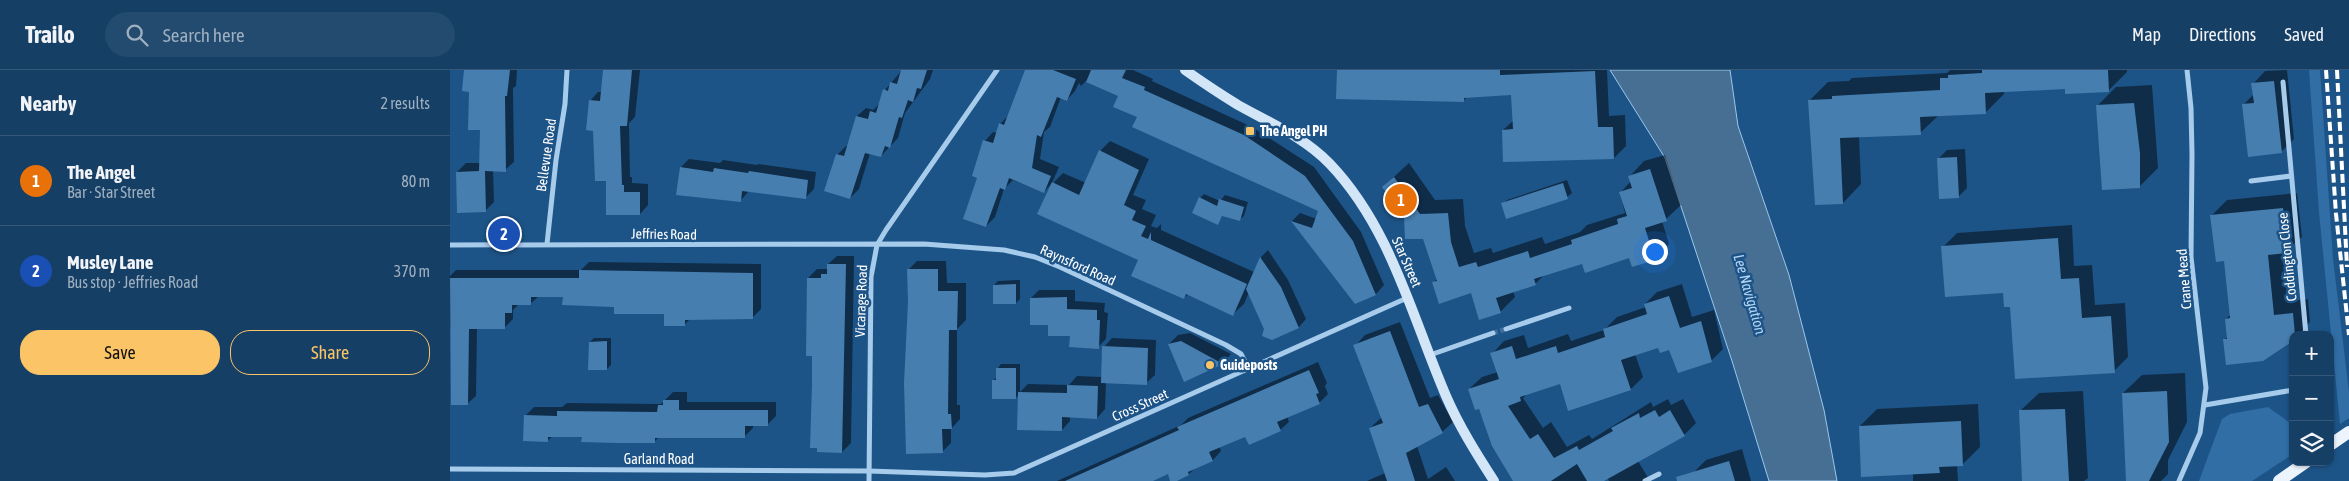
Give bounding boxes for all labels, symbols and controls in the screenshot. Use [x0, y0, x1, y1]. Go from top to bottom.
search box [105, 12, 455, 57]
text: Trailo [25, 21, 75, 48]
icon: search [123, 21, 151, 49]
text: Search here [163, 24, 245, 46]
text: Map [2132, 24, 2161, 45]
text: Directions [2189, 24, 2256, 45]
text: Saved [2284, 24, 2324, 45]
text: Nearby [20, 91, 76, 115]
text: 2 results [380, 94, 430, 112]
street label: Bellevue Road [533, 117, 559, 193]
place label: The Angel PH [1260, 123, 1327, 139]
marker: The Angel PH [1244, 125, 1256, 137]
text: The Angel [67, 161, 135, 183]
text: 1 [32, 172, 40, 190]
text: 80 m [401, 172, 430, 190]
pin: 1 [1385, 181, 1417, 219]
text: Bar · Star Street [67, 183, 155, 201]
street label: Coddington Close [2274, 212, 2300, 302]
pin: 2 [488, 215, 520, 253]
street label: Jeffries Road [631, 225, 697, 243]
street label: Star Street [1389, 234, 1425, 290]
your location [1642, 239, 1668, 265]
street label: Raynsford Road [1038, 241, 1118, 289]
street label: Crane Mead [2173, 248, 2195, 310]
text: Musley Lane [67, 251, 153, 273]
water label: Lee Navigation [1730, 252, 1770, 336]
text: 2 [32, 262, 40, 280]
text: 370 m [394, 262, 430, 280]
street label: Vicarage Road [852, 264, 870, 338]
text: Bus stop · Jeffries Road [67, 273, 198, 291]
button: Save [20, 330, 220, 375]
button: Share [230, 330, 430, 375]
map controls [2289, 331, 2334, 466]
button: + [2289, 331, 2334, 376]
place label: Guideposts [1220, 357, 1278, 373]
marker: Guideposts [1204, 359, 1216, 371]
button: − [2289, 376, 2334, 421]
street label: Cross Street [1110, 386, 1170, 424]
button: layers [2289, 421, 2334, 466]
street label: Garland Road [624, 451, 694, 467]

